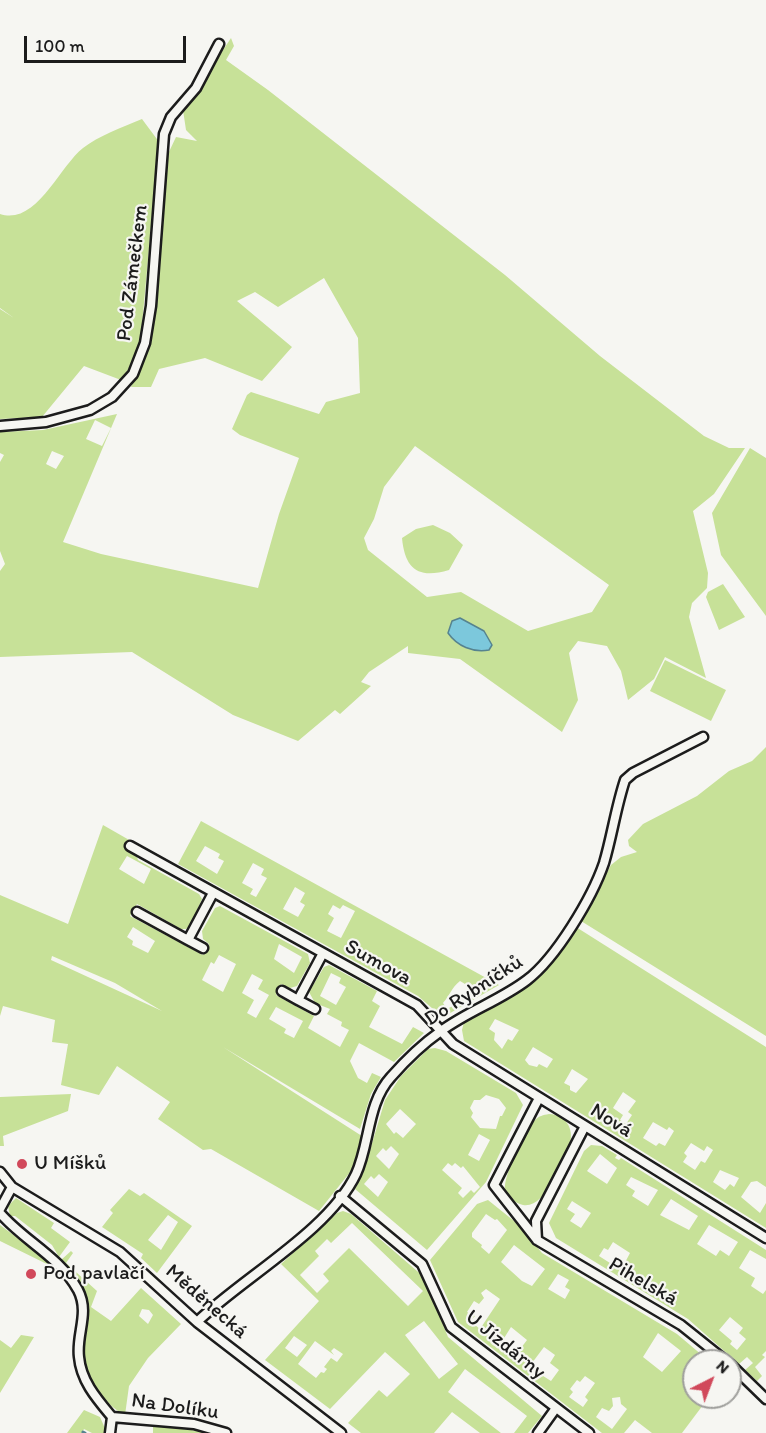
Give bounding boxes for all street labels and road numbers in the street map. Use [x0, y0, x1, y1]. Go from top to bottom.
street label: Pod Zámečkem [112, 203, 154, 343]
street label: Sumova [340, 934, 416, 992]
street label: Do Rybníčků [420, 950, 528, 1032]
street label: Nová [585, 1098, 637, 1144]
street label: Pihelská [604, 1252, 682, 1312]
street label: Měděnecká [160, 1259, 252, 1345]
street label: U Jízdárny [460, 1305, 550, 1385]
street label: Na Dolíku [130, 1388, 220, 1426]

